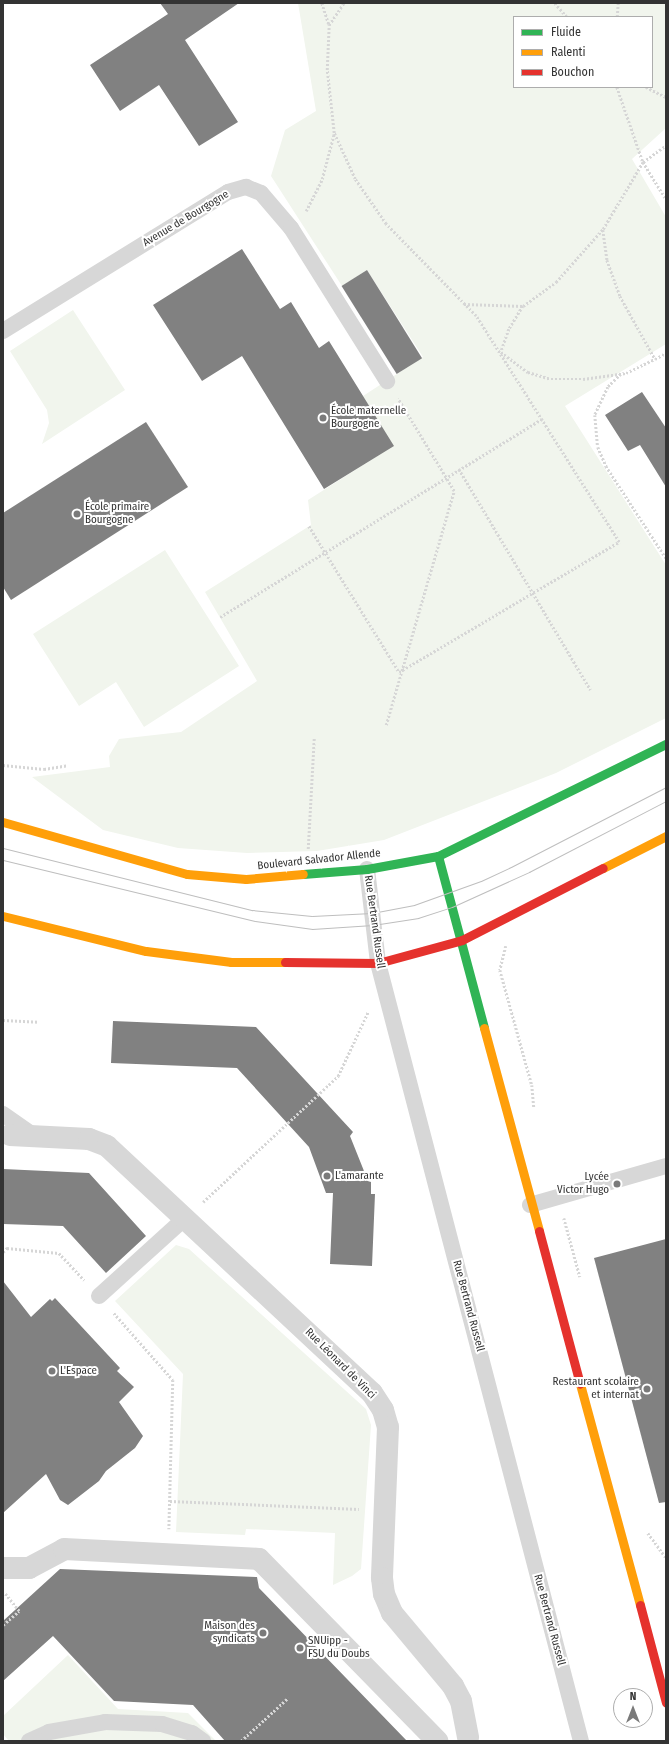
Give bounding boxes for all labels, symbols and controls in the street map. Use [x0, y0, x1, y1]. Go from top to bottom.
legend [513, 16, 653, 88]
text: Fluide [551, 25, 581, 39]
text: Ralenti [551, 45, 586, 59]
text: Bouchon [551, 65, 594, 79]
street label: Avenue de Bourgogne [141, 188, 231, 250]
place label: École maternelle Bourgogne [331, 405, 406, 431]
marker: École maternelle Bourgogne [318, 413, 328, 423]
place label: École primaire Bourgogne [85, 501, 149, 527]
marker: École primaire Bourgogne [72, 509, 82, 519]
street label: Boulevard Salvador Allende [257, 847, 381, 873]
street label: Rue Bertrand Russell [361, 874, 387, 970]
place label: L'amarante [335, 1169, 384, 1183]
marker: L'amarante [322, 1171, 332, 1181]
place label: Lycée Victor Hugo [557, 1171, 609, 1197]
marker: Lycée Victor Hugo [612, 1179, 622, 1189]
street label: Rue Bertrand Russell [449, 1259, 487, 1353]
street label: Rue Léonard de Vinci [302, 1326, 378, 1402]
place label: L'Espace [60, 1364, 97, 1378]
marker: L'Espace [47, 1366, 57, 1376]
place label: Restaurant scolaire et internat [553, 1376, 639, 1402]
marker: Restaurant scolaire et internat [642, 1384, 652, 1394]
street label: Rue Bertrand Russell [530, 1573, 568, 1667]
place label: Maison des syndicats [204, 1620, 255, 1646]
marker: Maison des syndicats [258, 1628, 268, 1638]
place label: SNUipp - FSU du Doubs [308, 1635, 370, 1661]
marker: SNUipp - FSU du Doubs [295, 1643, 305, 1653]
north arrow [613, 1688, 653, 1728]
text: N [630, 1690, 636, 1703]

